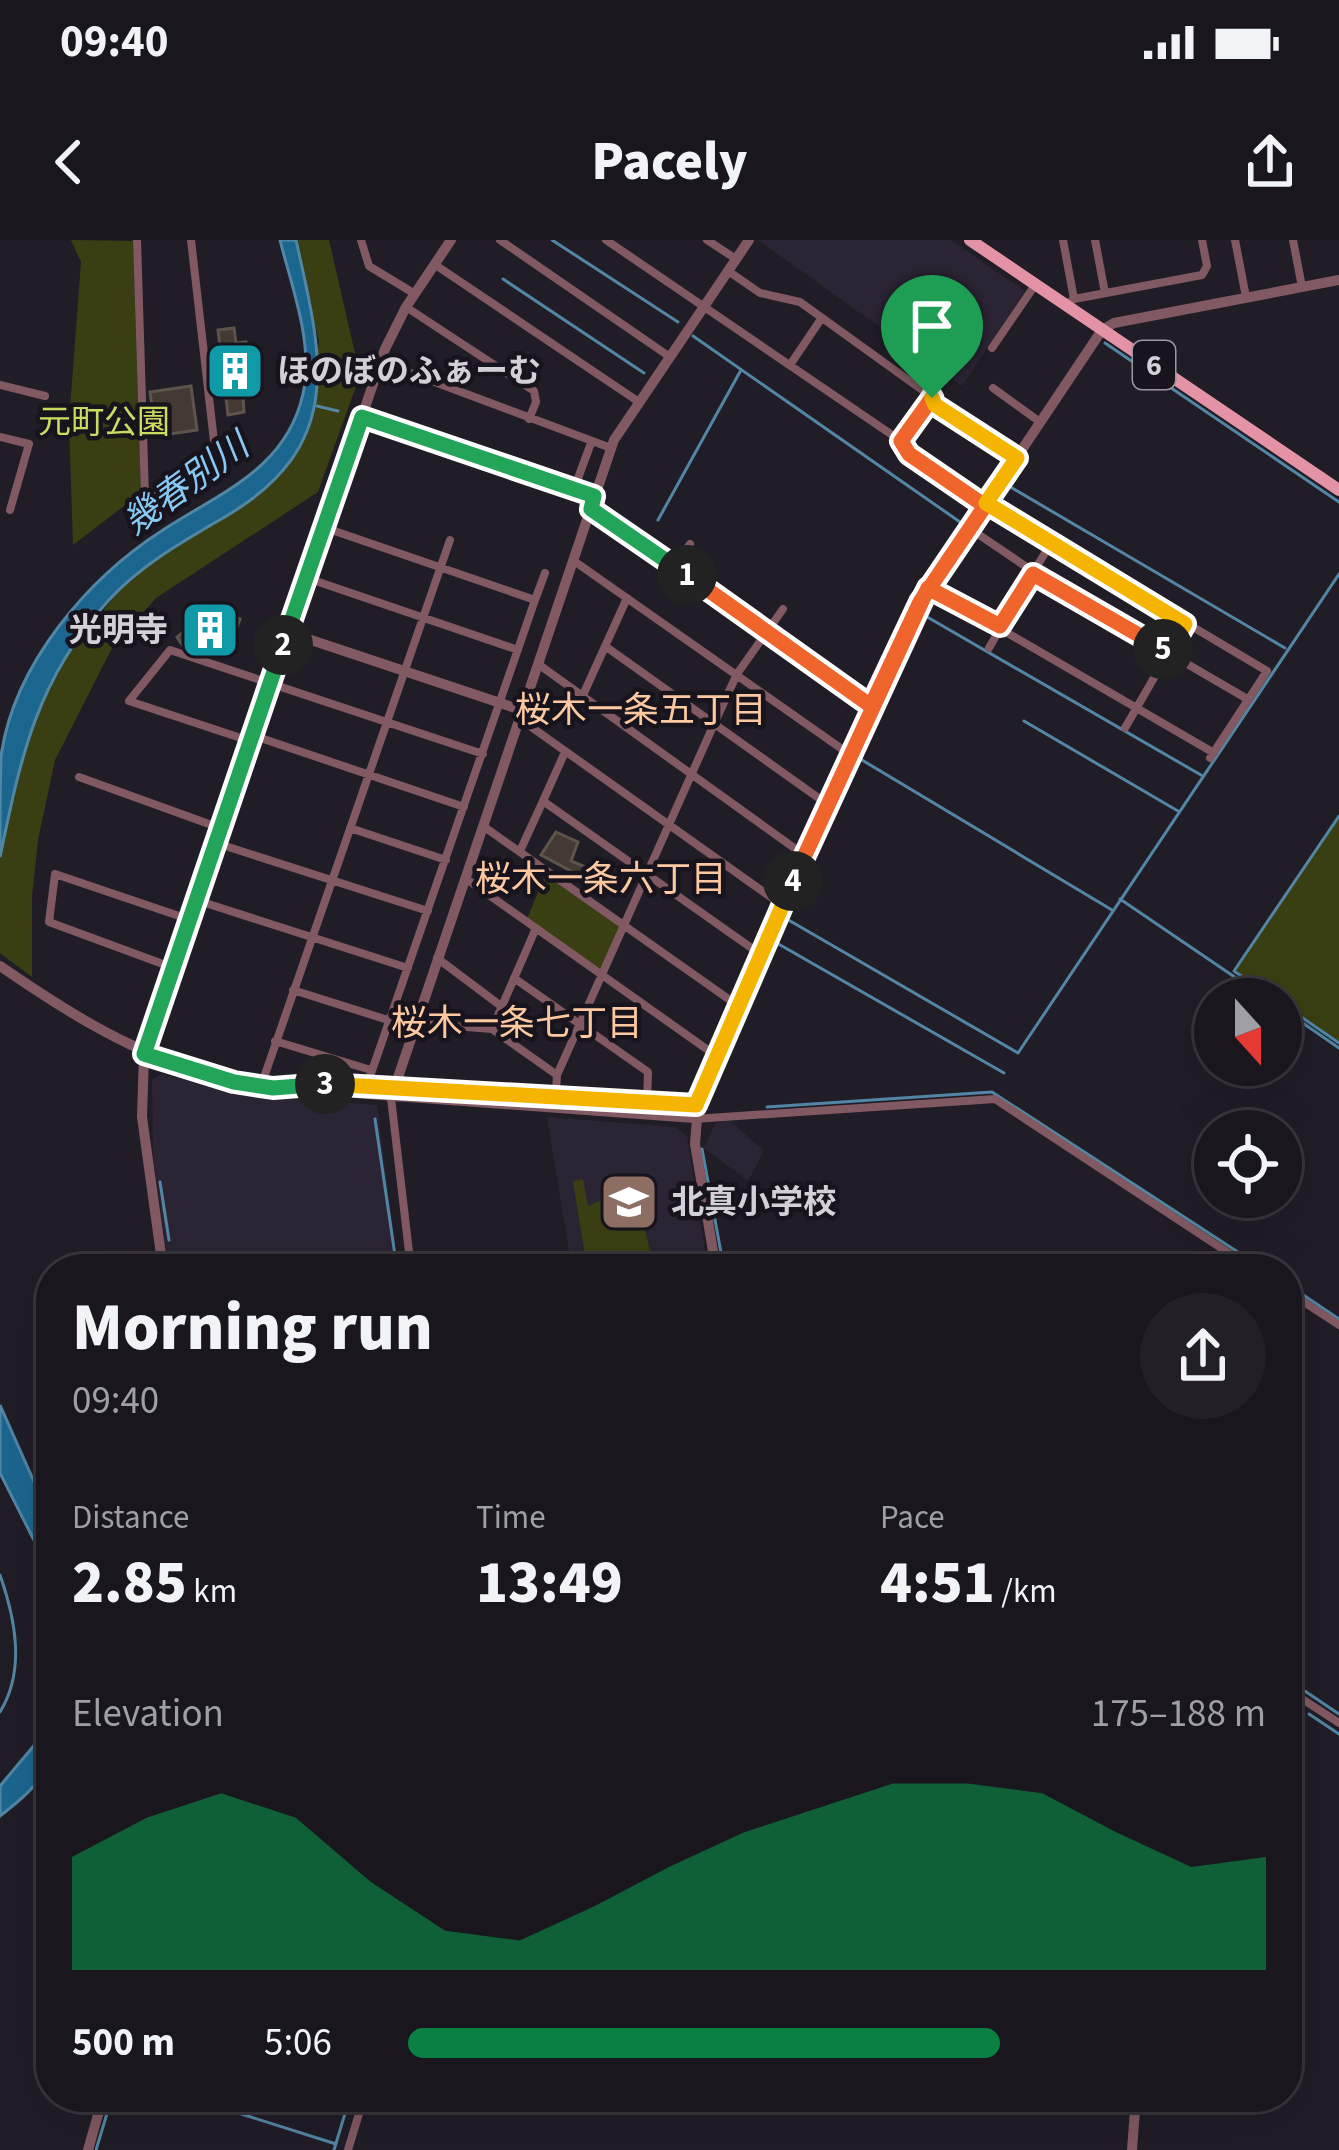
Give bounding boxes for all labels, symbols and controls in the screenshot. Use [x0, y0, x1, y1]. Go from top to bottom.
text: 09:40 [60, 10, 169, 74]
text: Pacely [591, 124, 748, 201]
icon: back [36, 129, 102, 195]
icon: share [1237, 129, 1303, 195]
pin [881, 275, 983, 398]
icon: arrive [899, 293, 965, 359]
building icon: ほのぼのふぁーむ [204, 340, 266, 402]
road number: 6 [1133, 341, 1175, 389]
place label: ほのぼのふぁーむ [277, 348, 541, 395]
park label: 元町公園 [38, 399, 170, 446]
water label: 幾春別川 [113, 419, 262, 547]
pin: 1 [657, 545, 717, 605]
text: 1 [678, 551, 696, 598]
building icon: 光明寺 [179, 599, 241, 661]
place label: 光明寺 [69, 607, 168, 654]
pin: 2 [253, 615, 313, 675]
pin: 5 [1133, 619, 1193, 679]
text: 2 [274, 621, 292, 668]
text: 5 [1154, 625, 1172, 672]
district label: 桜木一条五丁目 [515, 685, 767, 736]
pin: 4 [763, 851, 823, 911]
district label: 桜木一条六丁目 [475, 854, 727, 905]
text: 4 [784, 857, 802, 904]
north arrow [1194, 978, 1302, 1086]
map controls [1194, 978, 1302, 1218]
district label: 桜木一条七丁目 [391, 998, 643, 1049]
pin: 3 [295, 1054, 355, 1114]
text: 3 [316, 1060, 334, 1107]
button: locate [1194, 1110, 1302, 1218]
school or university icon: 北真小学校 [598, 1171, 660, 1233]
place label: 北真小学校 [671, 1179, 836, 1226]
text: Morning run [72, 1281, 433, 1375]
button: share [1140, 1293, 1266, 1419]
text: 09:40 [72, 1373, 159, 1429]
text: Distance [72, 1494, 189, 1541]
text: Time [476, 1494, 546, 1541]
text: Pace [880, 1494, 945, 1541]
text: 2.85 [72, 1541, 187, 1626]
text: 13:49 [476, 1541, 623, 1626]
text: 4:51 [880, 1541, 995, 1626]
text: km [187, 1568, 237, 1615]
text: /km [995, 1568, 1057, 1615]
text: Elevation [72, 1686, 224, 1742]
text: 175–188 m [1091, 1686, 1266, 1742]
text: 500 m [72, 2015, 175, 2071]
text: 5:06 [264, 2015, 332, 2071]

